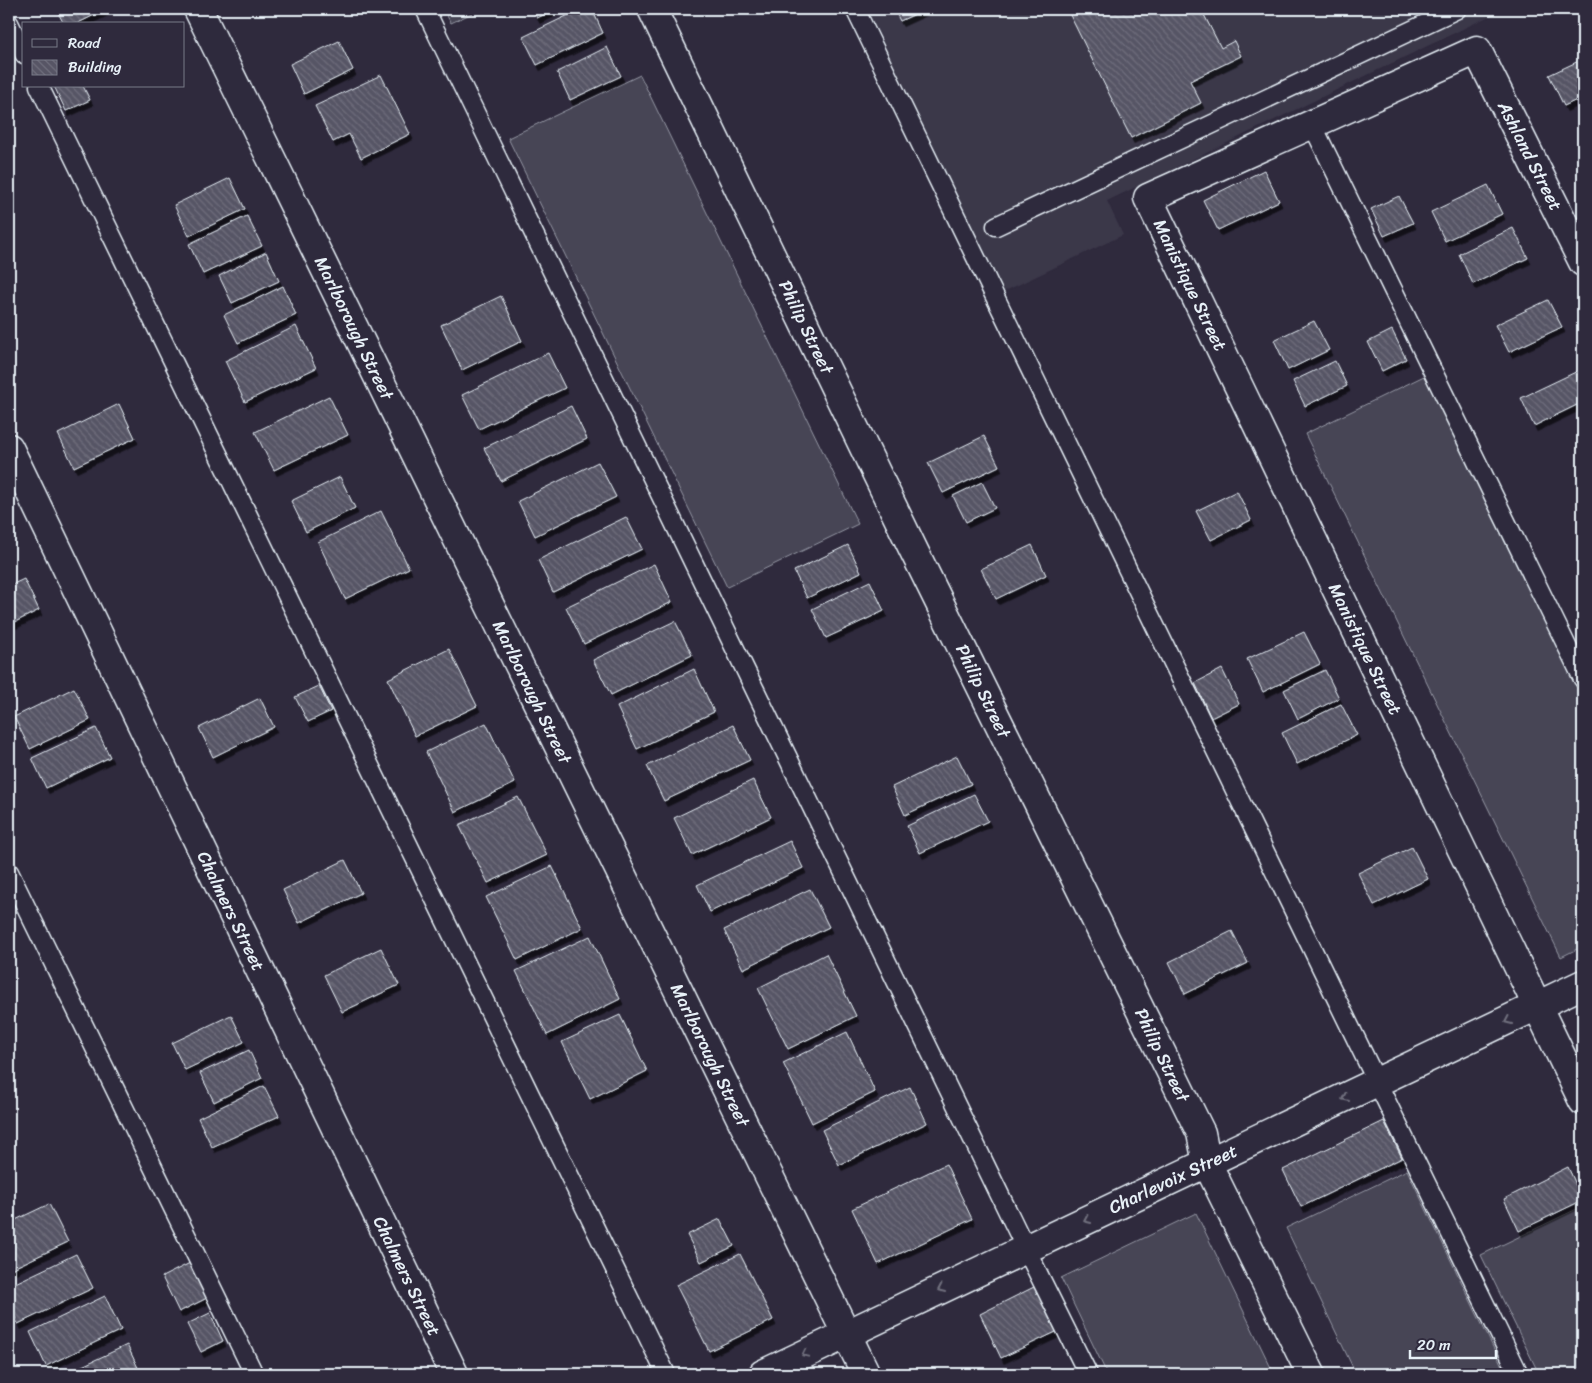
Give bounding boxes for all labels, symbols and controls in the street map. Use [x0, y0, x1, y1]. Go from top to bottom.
legend [22, 22, 185, 88]
text: Road [68, 30, 101, 56]
text: Building [68, 54, 122, 80]
street label: Ashland Street [1488, 94, 1572, 217]
street label: Manistique Street [1144, 213, 1236, 357]
street label: Marlborough Street [305, 251, 403, 406]
street label: Philip Street [769, 274, 843, 380]
street label: Manistique Street [1319, 577, 1411, 721]
street label: Marlborough Street [483, 615, 581, 770]
street label: Philip Street [946, 638, 1020, 744]
street label: Chalmers Street [188, 845, 274, 977]
street label: Marlborough Street [661, 978, 759, 1133]
street label: Philip Street [1125, 1002, 1199, 1108]
one-way arrow [1504, 1015, 1513, 1025]
one-way arrow [1341, 1091, 1350, 1102]
street label: Charlevoix Street [1103, 1135, 1243, 1223]
street label: Chalmers Street [364, 1210, 450, 1342]
one-way arrow [1084, 1213, 1093, 1223]
one-way arrow [937, 1283, 946, 1294]
scale bar [1410, 1328, 1496, 1360]
text: 20 m [1417, 1332, 1451, 1358]
one-way arrow [801, 1348, 810, 1358]

